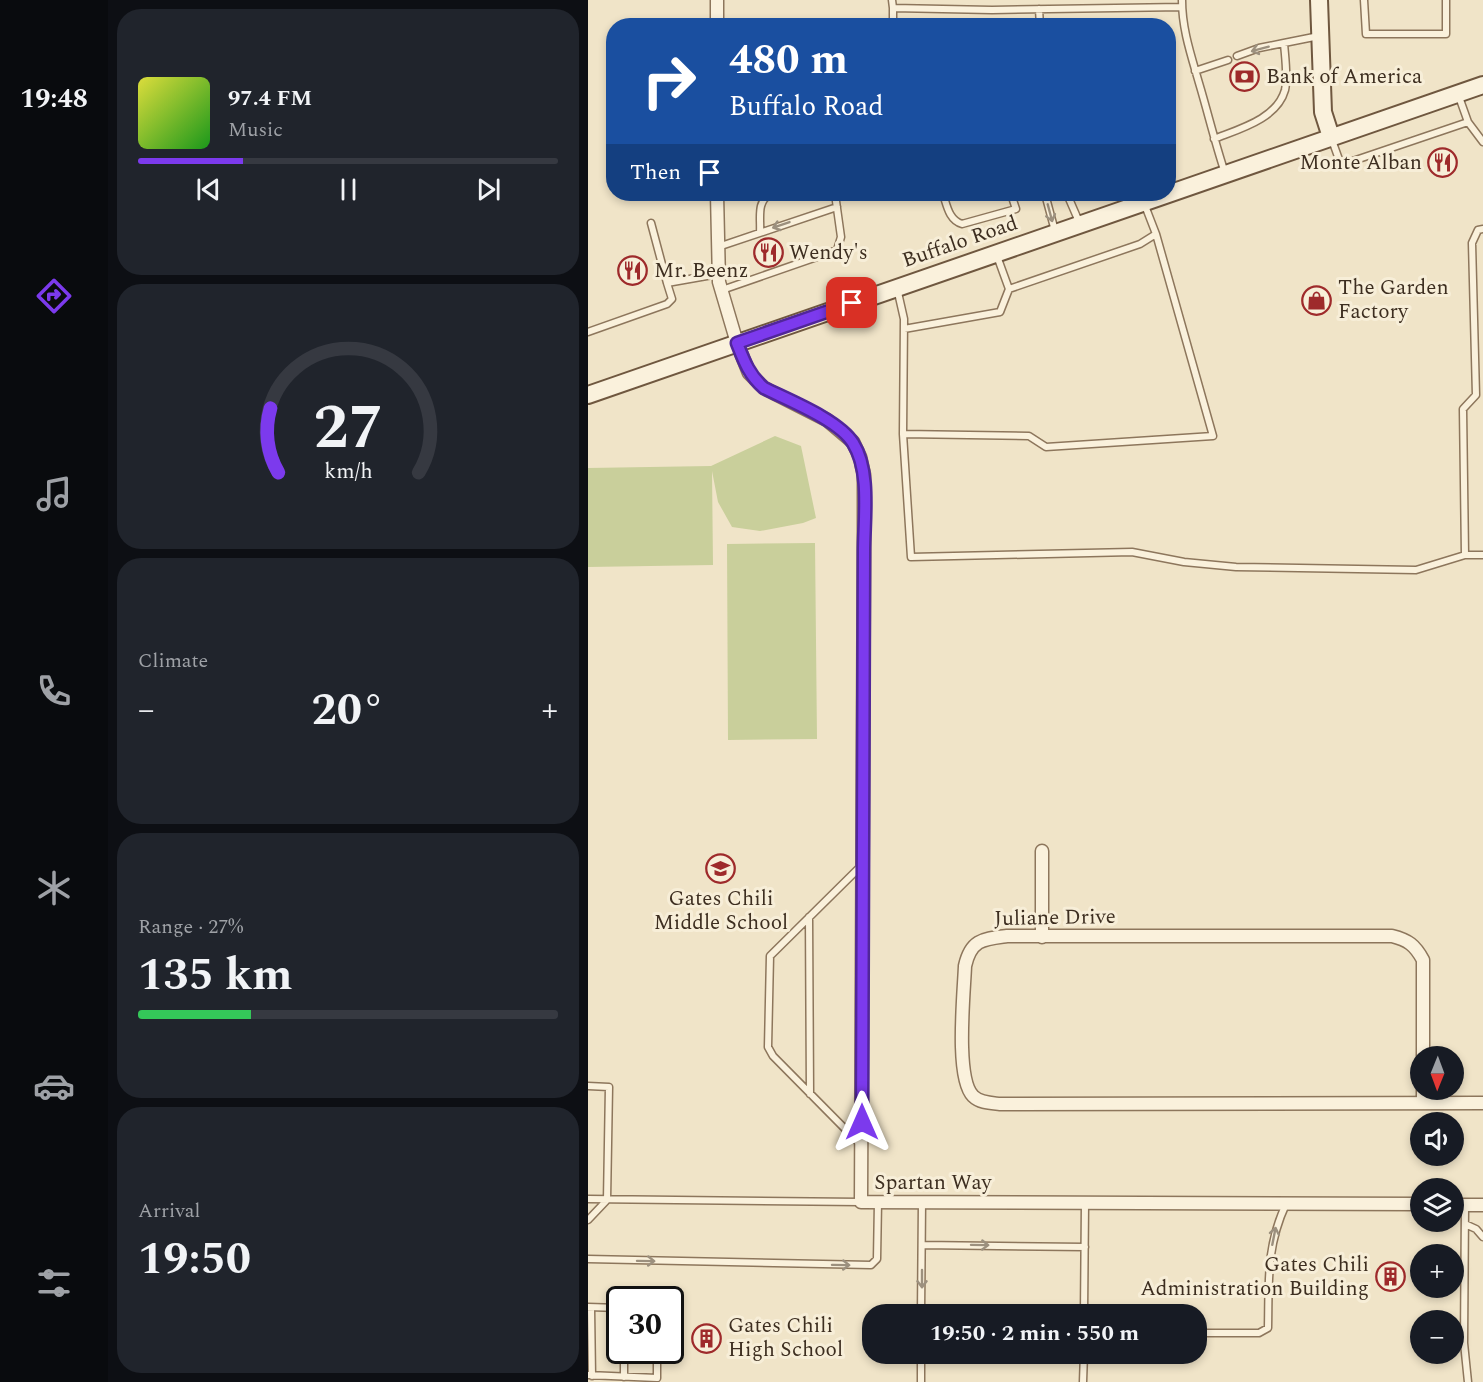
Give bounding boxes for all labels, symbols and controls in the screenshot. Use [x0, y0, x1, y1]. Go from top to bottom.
text: 480 m [729, 29, 848, 92]
icon: right [630, 42, 708, 120]
one-way arrow [1251, 43, 1270, 55]
bank icon: Bank of America [1229, 61, 1261, 93]
place label: Bank of America [1266, 61, 1423, 93]
text: 19:48 [20, 78, 88, 120]
text: 97.4 FM [228, 82, 312, 115]
text: Buffalo Road [729, 86, 884, 128]
text: Music [228, 115, 283, 145]
place label: Monte Alban [1299, 147, 1422, 179]
restaurant icon: Monte Alban [1427, 147, 1459, 179]
text: Then [630, 156, 681, 189]
icon: arrive [693, 156, 726, 189]
icon: previous [192, 173, 225, 206]
icon: pause [332, 173, 365, 206]
icon: next [472, 173, 505, 206]
one-way arrow [1045, 203, 1056, 222]
street label: Buffalo Road [898, 207, 1022, 277]
one-way arrow [772, 221, 791, 232]
restaurant icon: Wendy's [752, 237, 784, 269]
place label: Wendy's [789, 237, 868, 269]
restaurant icon: Mr. Beenz [617, 255, 649, 287]
place label: Mr. Beenz [654, 255, 749, 287]
place label: The Garden Factory [1338, 272, 1449, 328]
icon: directions [33, 275, 75, 317]
pin [826, 277, 877, 328]
shop icon: The Garden Factory [1301, 284, 1333, 316]
icon: arrive [835, 286, 868, 319]
text: 27 [313, 382, 383, 477]
text: km/h [324, 456, 372, 489]
icon: music [33, 473, 75, 515]
text: Climate [138, 646, 208, 676]
icon: phone [33, 670, 75, 712]
text: 20° [312, 676, 385, 745]
text: − [138, 685, 155, 735]
text: + [542, 685, 558, 735]
school or university icon: Gates Chili Middle School [705, 852, 737, 884]
icon: climate [33, 867, 75, 909]
place label: Gates Chili Middle School [654, 883, 788, 939]
street label: Juliane Drive [994, 901, 1116, 935]
text: Range · 27% [138, 912, 243, 942]
text: 135 km [138, 941, 293, 1010]
north arrow [1410, 1046, 1464, 1100]
map controls [1410, 1046, 1464, 1364]
icon: car [33, 1065, 75, 1107]
position arrow [830, 1090, 894, 1154]
button: sound [1410, 1112, 1464, 1166]
street label: Spartan Way [874, 1167, 993, 1199]
button: layers [1410, 1178, 1464, 1232]
text: Arrival [138, 1196, 200, 1226]
text: 19:50 [138, 1225, 251, 1294]
one-way arrow [1269, 1227, 1280, 1246]
one-way arrow [970, 1239, 990, 1251]
button: + [1410, 1244, 1464, 1298]
place label: Gates Chili Administration Building [1140, 1249, 1369, 1305]
one-way arrow [636, 1255, 656, 1267]
one-way arrow [831, 1260, 851, 1271]
building icon: Gates Chili Administration Building [1374, 1261, 1406, 1293]
icon: filters [33, 1262, 75, 1304]
one-way arrow [916, 1269, 928, 1289]
speed limit sign: 30 [606, 1286, 684, 1364]
place label: Gates Chili High School [728, 1310, 843, 1366]
button: − [1410, 1310, 1464, 1364]
text: 19:50 · 2 min · 550 m [930, 1317, 1139, 1350]
building icon: Gates Chili High School [691, 1322, 723, 1354]

